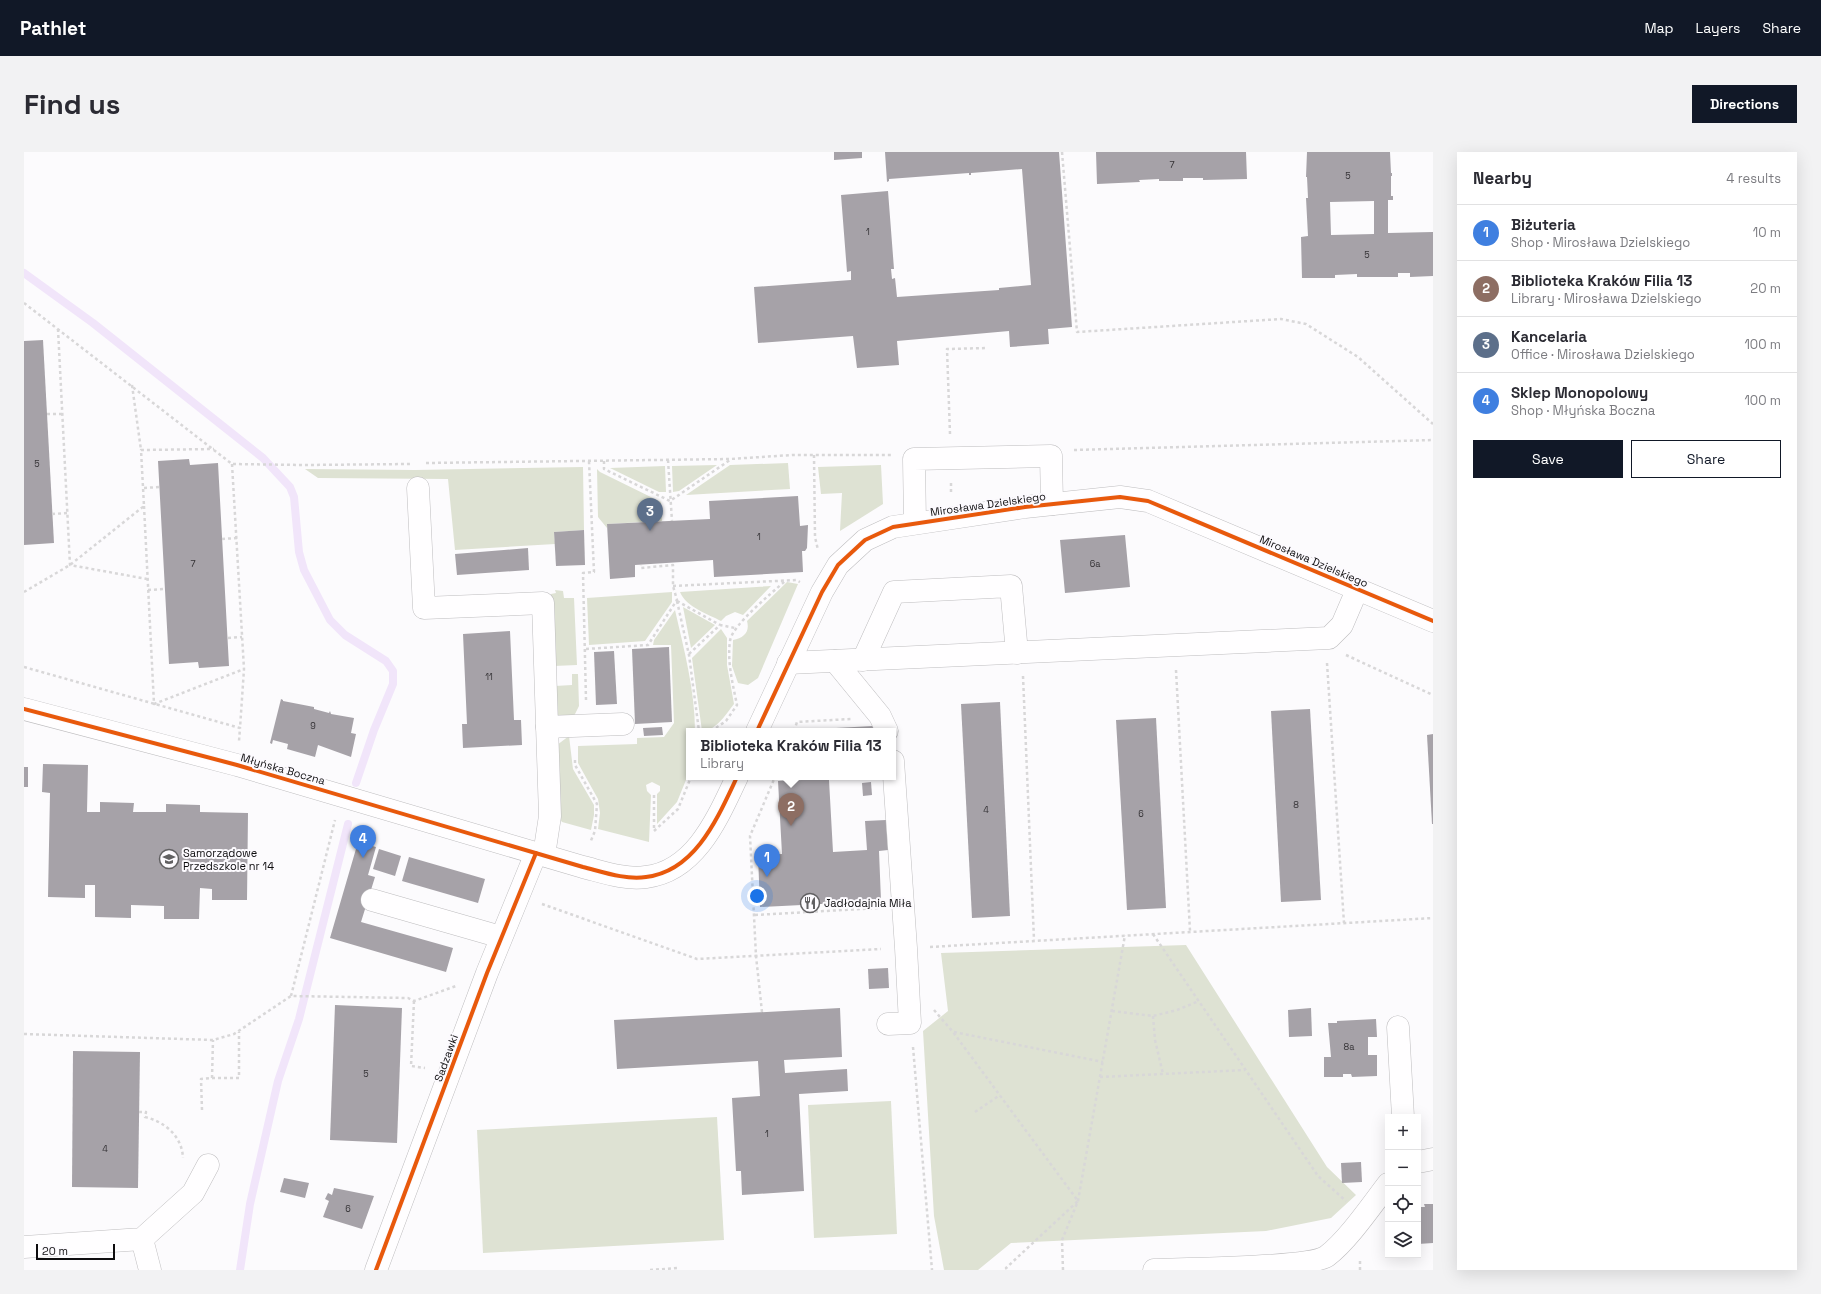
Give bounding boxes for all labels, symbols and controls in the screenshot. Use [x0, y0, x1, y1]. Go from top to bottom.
text: Pathlet [20, 16, 86, 41]
text: Map [1644, 19, 1674, 37]
text: Layers [1696, 19, 1740, 37]
text: Share [1762, 19, 1801, 37]
button: Directions [1692, 85, 1797, 123]
text: Find us [24, 86, 121, 122]
house number: 7 [1169, 159, 1175, 171]
text: Nearby [1473, 167, 1532, 189]
house number: 5 [1345, 170, 1351, 182]
text: 4 results [1726, 170, 1781, 187]
text: Biżuteria [1511, 215, 1576, 234]
text: 1 [1483, 224, 1489, 241]
text: 10 m [1753, 224, 1781, 241]
house number: 1 [866, 226, 870, 238]
text: Shop · Mirosława Dzielskiego [1511, 234, 1690, 251]
house number: 5 [1364, 249, 1370, 261]
text: Biblioteka Kraków Filia 13 [1511, 271, 1692, 290]
text: 2 [1482, 280, 1490, 297]
text: 20 m [1750, 280, 1781, 297]
text: Library · Mirosława Dzielskiego [1511, 290, 1702, 307]
text: Kancelaria [1511, 327, 1587, 346]
text: 3 [1482, 336, 1490, 353]
text: 100 m [1744, 336, 1781, 353]
text: Office · Mirosława Dzielskiego [1511, 346, 1695, 363]
text: Sklep Monopolowy [1511, 383, 1648, 402]
text: 4 [1482, 392, 1490, 409]
text: 100 m [1744, 392, 1781, 409]
text: Shop · Młyńska Boczna [1511, 402, 1655, 419]
button: Save [1473, 440, 1623, 478]
button: Share [1631, 440, 1781, 478]
house number: 5 [34, 458, 40, 470]
street label: Mirosława Dzielskiego [929, 489, 1047, 519]
pin: 3 [637, 498, 663, 531]
house number: 1 [757, 531, 761, 543]
street label: Mirosława Dzielskiego [1258, 532, 1371, 590]
house number: 7 [190, 558, 196, 570]
house number: 6a [1090, 558, 1100, 570]
house number: 11 [485, 671, 493, 683]
house number: 9 [310, 720, 316, 732]
popup [686, 728, 896, 780]
text: Biblioteka Kraków Filia 13 [700, 736, 882, 755]
street label: Młyńska Boczna [239, 750, 327, 788]
text: Library [700, 755, 744, 772]
pin: 2 [778, 793, 804, 826]
house number: 8 [1293, 799, 1299, 811]
house number: 4 [983, 804, 989, 816]
house number: 6 [1138, 808, 1144, 820]
pin: 4 [350, 825, 376, 858]
pin: 1 [754, 844, 780, 877]
place label: Samorządowe Przedszkole nr 14 [183, 846, 274, 873]
school or university icon: Samorządowe Przedszkole nr 14 [158, 848, 180, 870]
your location [747, 886, 767, 906]
restaurant icon: Jadłodajnia Miła [799, 892, 821, 914]
place label: Jadłodajnia Miła [824, 896, 912, 910]
street label: Sadzawki [431, 1032, 461, 1084]
house number: 8a [1344, 1041, 1354, 1053]
house number: 5 [363, 1068, 369, 1080]
map controls [1385, 1114, 1421, 1258]
button: + [1385, 1114, 1421, 1150]
house number: 1 [765, 1128, 769, 1140]
house number: 4 [102, 1143, 108, 1155]
button: − [1385, 1150, 1421, 1186]
button: locate [1385, 1186, 1421, 1222]
house number: 6 [345, 1203, 351, 1215]
button: layers [1385, 1222, 1421, 1258]
scale bar [36, 1242, 115, 1261]
text: 20 m [42, 1244, 68, 1258]

